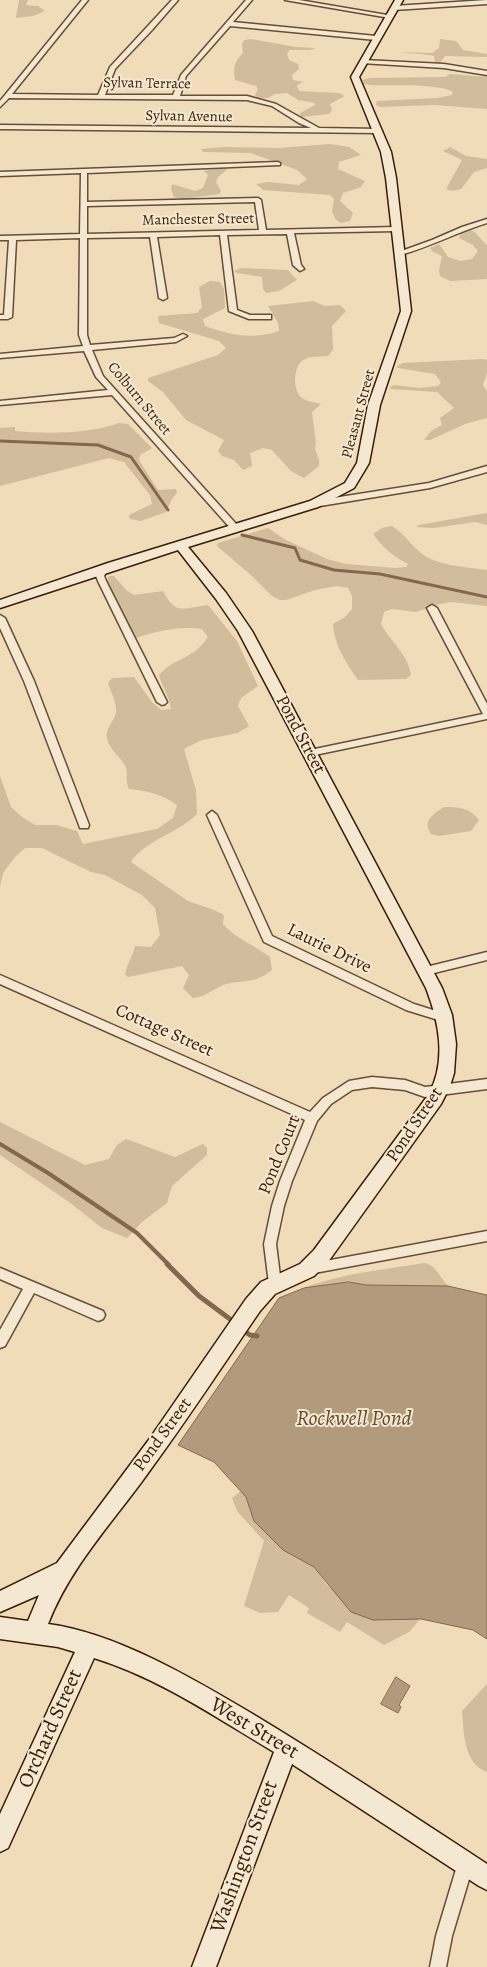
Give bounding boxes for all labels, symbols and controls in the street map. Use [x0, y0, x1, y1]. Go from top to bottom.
street label: Sylvan Terrace [103, 74, 191, 94]
street label: Sylvan Avenue [145, 107, 233, 127]
street label: Manchester Street [142, 210, 254, 230]
street label: Colburn Street [103, 359, 175, 439]
street label: Pleasant Street [338, 367, 380, 461]
street label: Pond Street [270, 692, 330, 778]
street label: Laurie Drive [283, 919, 375, 979]
street label: Cottage Street [112, 1000, 216, 1062]
street label: Pond Street [382, 1084, 448, 1166]
street label: Pond Court [254, 1112, 306, 1198]
street label: Pond Street [129, 1394, 197, 1476]
water label: Rockwell Pond [296, 1407, 412, 1433]
street label: Orchard Street [14, 1666, 88, 1792]
street label: West Street [205, 1693, 303, 1765]
street label: Washington Street [206, 1778, 284, 1936]

